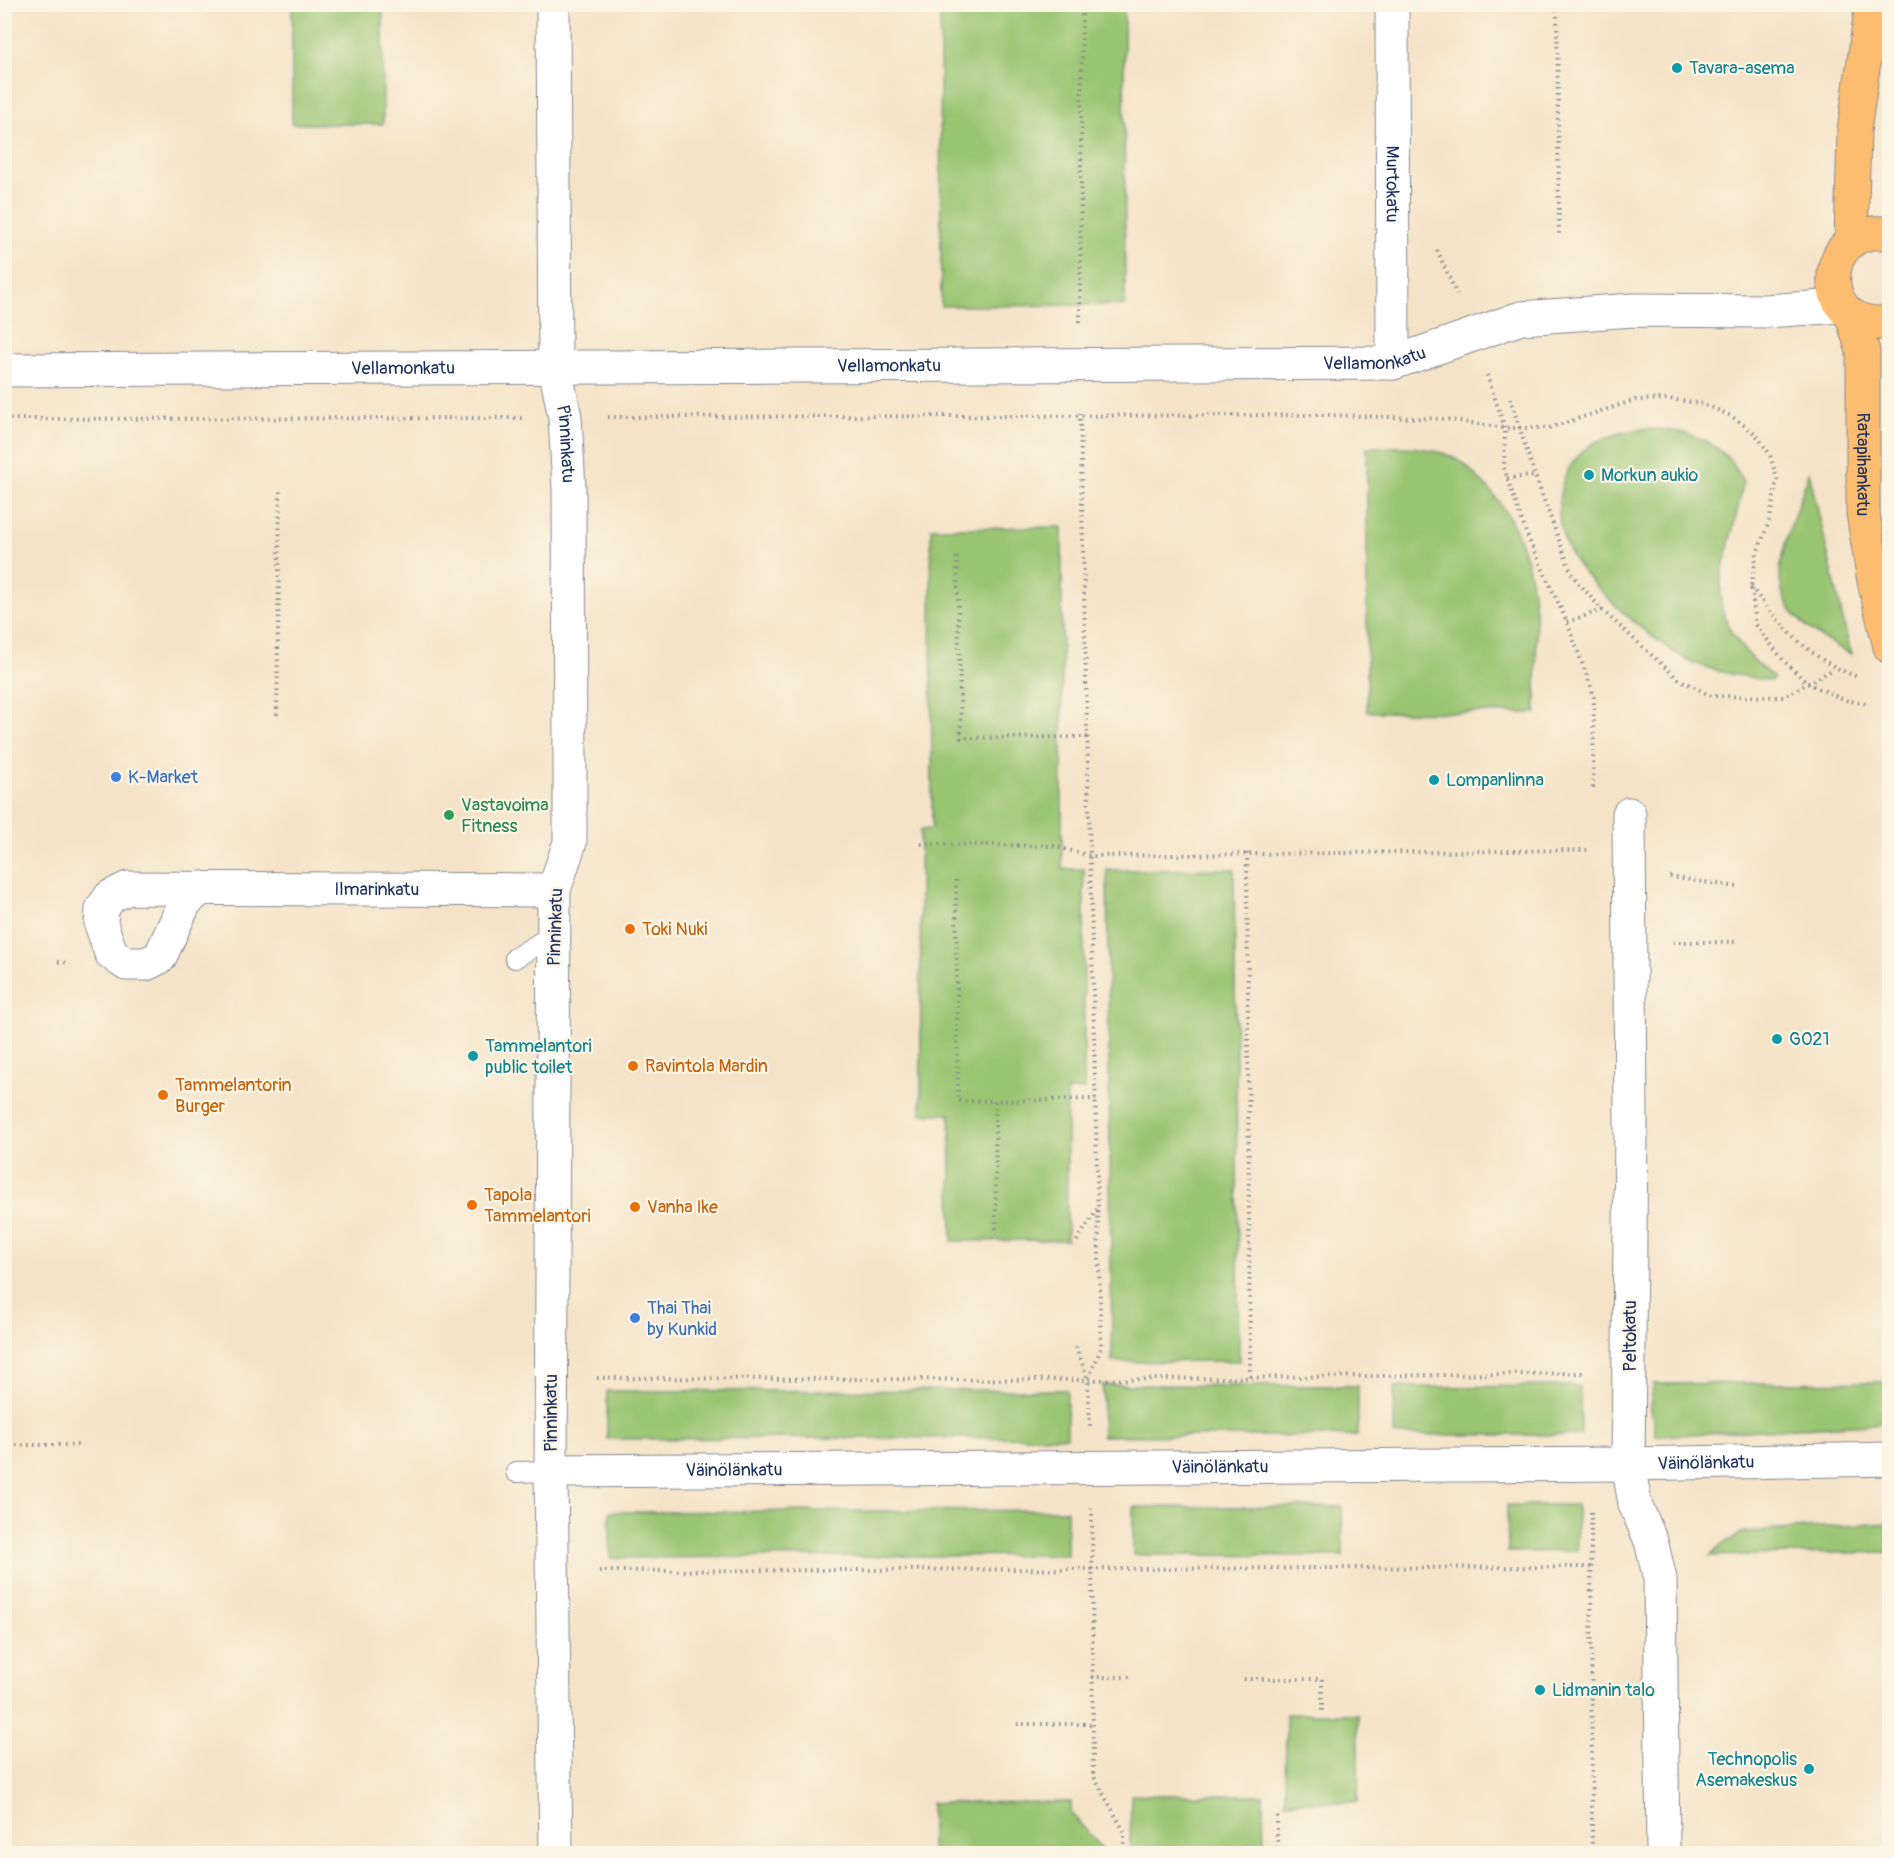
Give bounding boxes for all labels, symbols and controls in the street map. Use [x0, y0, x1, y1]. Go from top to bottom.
place label: Tavara-asema [1689, 57, 1795, 80]
marker: Tavara-asema [1670, 61, 1684, 75]
street label: Murtokatu [1380, 145, 1404, 223]
street label: Vellamonkatu [1323, 341, 1429, 375]
street label: Vellamonkatu [837, 354, 941, 378]
street label: Vellamonkatu [351, 357, 455, 380]
street label: Pinninkatu [551, 403, 580, 484]
street label: Ratapihankatu [1851, 412, 1874, 516]
place label: Morkun aukio [1601, 464, 1698, 487]
marker: Morkun aukio [1582, 468, 1596, 482]
place label: K-Market [128, 766, 199, 789]
place label: Lompanlinna [1446, 769, 1544, 792]
marker: K-Market [109, 770, 123, 784]
marker: Lompanlinna [1427, 773, 1441, 787]
place label: Vastavoima Fitness [461, 794, 549, 838]
marker: Vastavoima Fitness [442, 808, 456, 822]
street label: Ilmarinkatu [334, 878, 419, 901]
street label: Pinninkatu [543, 888, 568, 966]
place label: Toki Nuki [642, 918, 707, 941]
marker: Toki Nuki [623, 922, 637, 936]
place label: GO21 [1789, 1028, 1829, 1051]
marker: GO21 [1770, 1032, 1784, 1046]
place label: Tammelantori public toilet [485, 1035, 592, 1079]
marker: Tammelantori public toilet [466, 1049, 480, 1063]
place label: Ravintola Mardin [645, 1055, 768, 1078]
marker: Ravintola Mardin [626, 1059, 640, 1073]
place label: Tammelantorin Burger [175, 1074, 292, 1118]
marker: Tammelantorin Burger [156, 1088, 170, 1102]
place label: Tapola Tammelantori [484, 1184, 591, 1228]
place label: Vanha Ike [647, 1196, 718, 1219]
marker: Tapola Tammelantori [465, 1198, 479, 1212]
marker: Vanha Ike [628, 1200, 642, 1214]
place label: Thai Thai by Kunkid [647, 1297, 717, 1341]
street label: Peltokatu [1619, 1300, 1642, 1372]
marker: Thai Thai by Kunkid [628, 1311, 642, 1325]
street label: Pinninkatu [540, 1374, 563, 1452]
street label: Väinölänkatu [1657, 1451, 1755, 1475]
street label: Väinölänkatu [1171, 1455, 1269, 1479]
street label: Väinölänkatu [685, 1458, 783, 1482]
place label: Lidmanin talo [1552, 1679, 1655, 1702]
marker: Lidmanin talo [1533, 1683, 1547, 1697]
place label: Technopolis Asemakeskus [1695, 1748, 1797, 1792]
marker: Technopolis Asemakeskus [1802, 1762, 1816, 1776]

